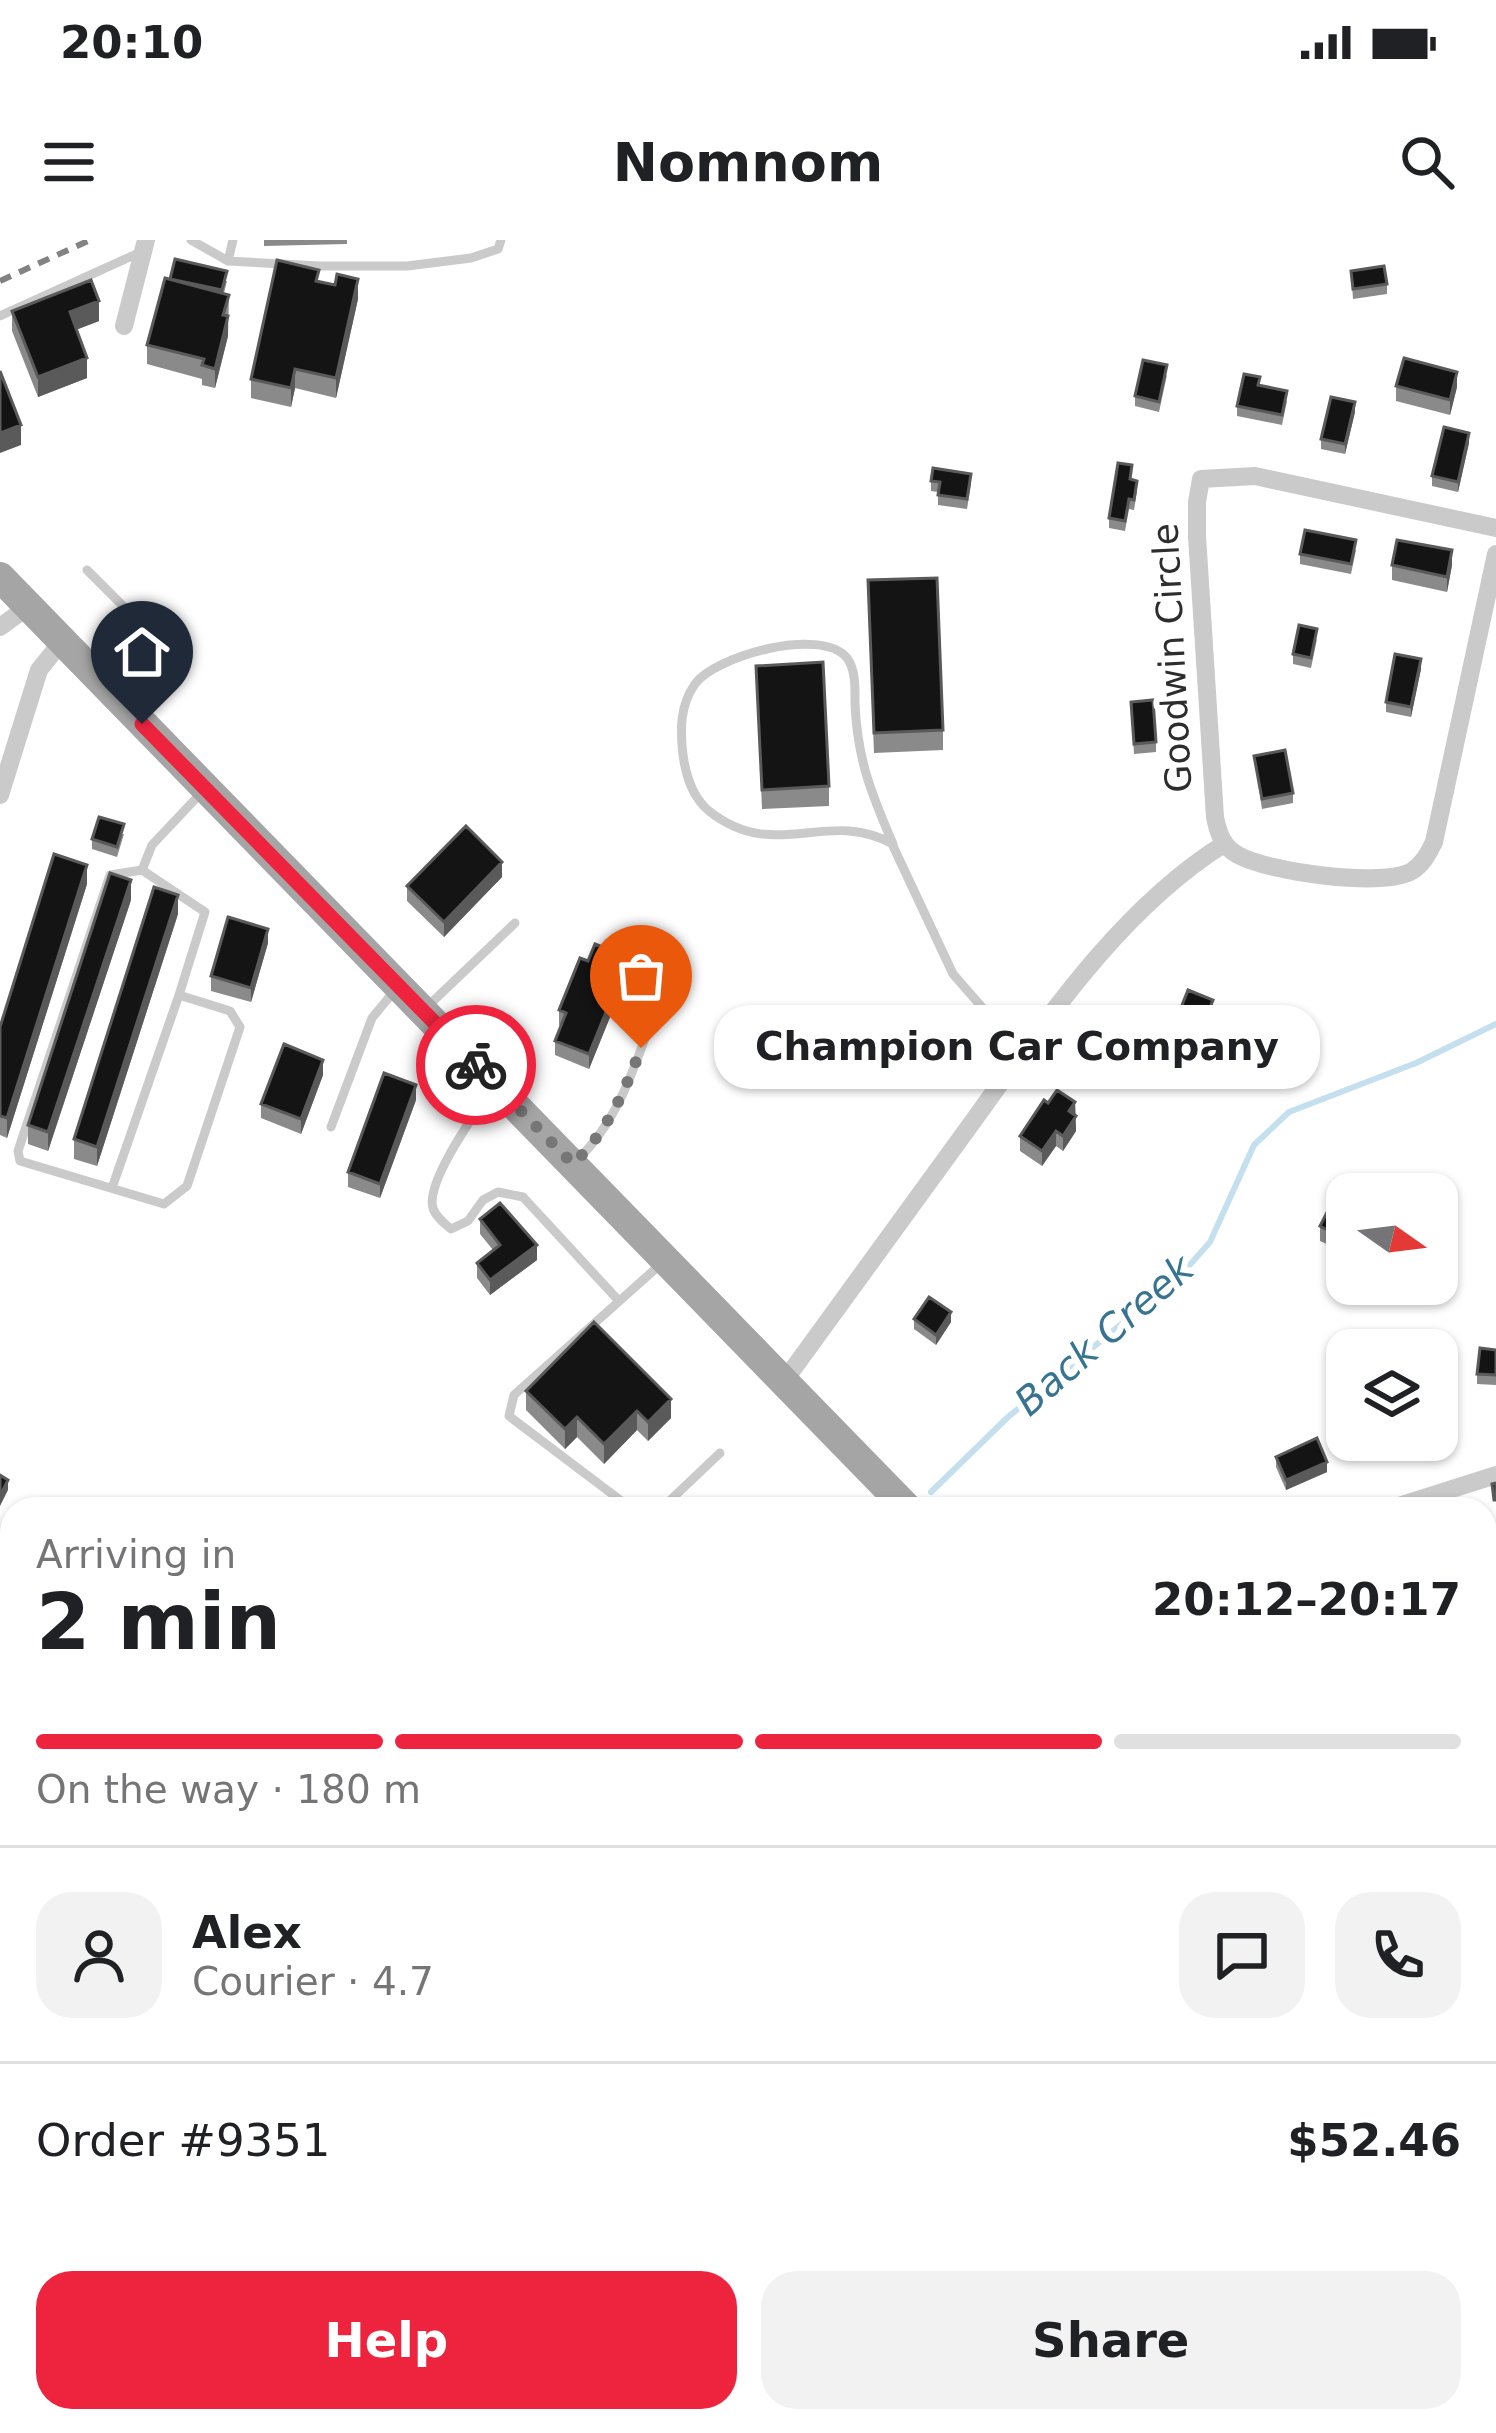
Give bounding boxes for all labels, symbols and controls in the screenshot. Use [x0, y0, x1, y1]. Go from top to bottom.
text: 20:10 [60, 16, 203, 69]
icon: menu [36, 129, 102, 195]
icon: search [1394, 129, 1460, 195]
text: Nomnom [613, 131, 883, 194]
street label: Goodwin Circle [1144, 522, 1200, 794]
pin [91, 601, 193, 724]
icon: home [109, 619, 175, 685]
pin [590, 925, 692, 1048]
icon: bag [608, 943, 674, 1009]
courier [416, 1005, 536, 1125]
callout: Champion Car Company [713, 1006, 1319, 1090]
text: Champion Car Company [755, 1024, 1279, 1069]
icon: bike [443, 1032, 509, 1098]
north arrow [1326, 1173, 1458, 1305]
map controls [1326, 1173, 1458, 1461]
water label: Back Creek [1006, 1245, 1203, 1424]
button: layers [1326, 1329, 1458, 1461]
text: Arriving in [36, 1532, 236, 1577]
text: 20:12–20:17 [1152, 1573, 1461, 1626]
text: 2 min [36, 1577, 281, 1667]
text: On the way · 180 m [36, 1767, 421, 1812]
button: person [36, 1892, 162, 2018]
button: chat [1179, 1892, 1305, 2018]
button: phone [1335, 1892, 1461, 2018]
text: Alex [192, 1906, 302, 1959]
text: Courier · 4.7 [192, 1959, 434, 2004]
text: Order #9351 [36, 2114, 330, 2167]
text: $52.46 [1287, 2114, 1461, 2167]
button: Help [36, 2271, 737, 2409]
button: Share [761, 2271, 1461, 2409]

